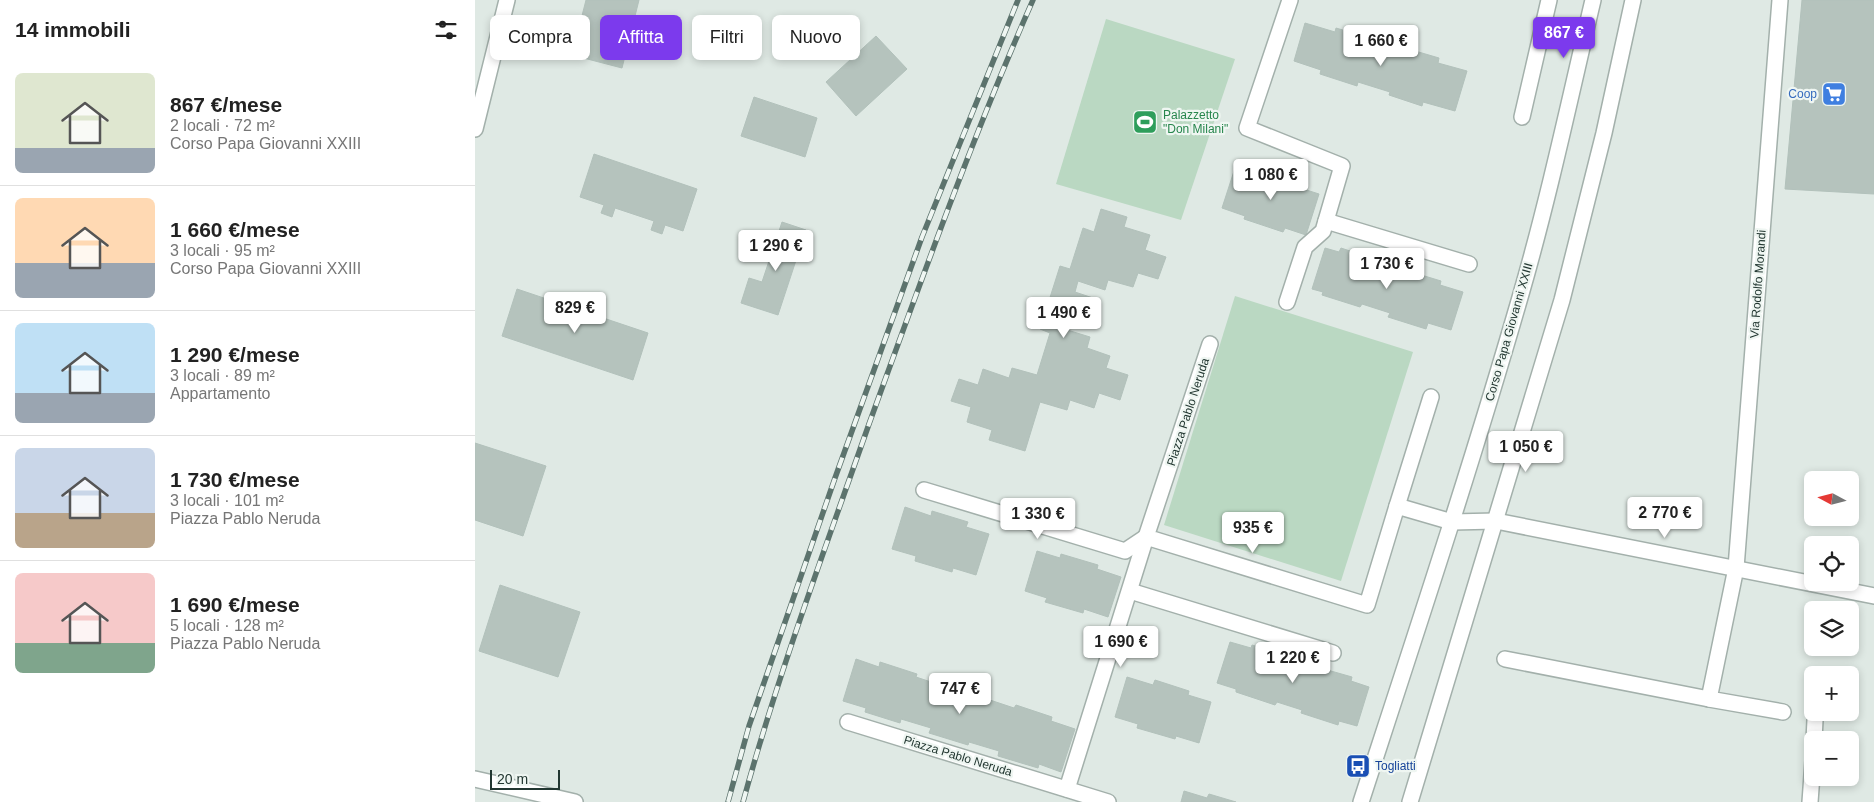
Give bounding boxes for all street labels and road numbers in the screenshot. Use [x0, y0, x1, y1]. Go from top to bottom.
street label: Via Rodolfo Morandi [1747, 229, 1769, 339]
street label: Corso Papa Giovanni XXIII [1483, 261, 1535, 403]
street label: Piazza Pablo Neruda [1164, 356, 1212, 468]
street label: Piazza Pablo Neruda [902, 733, 1014, 779]

